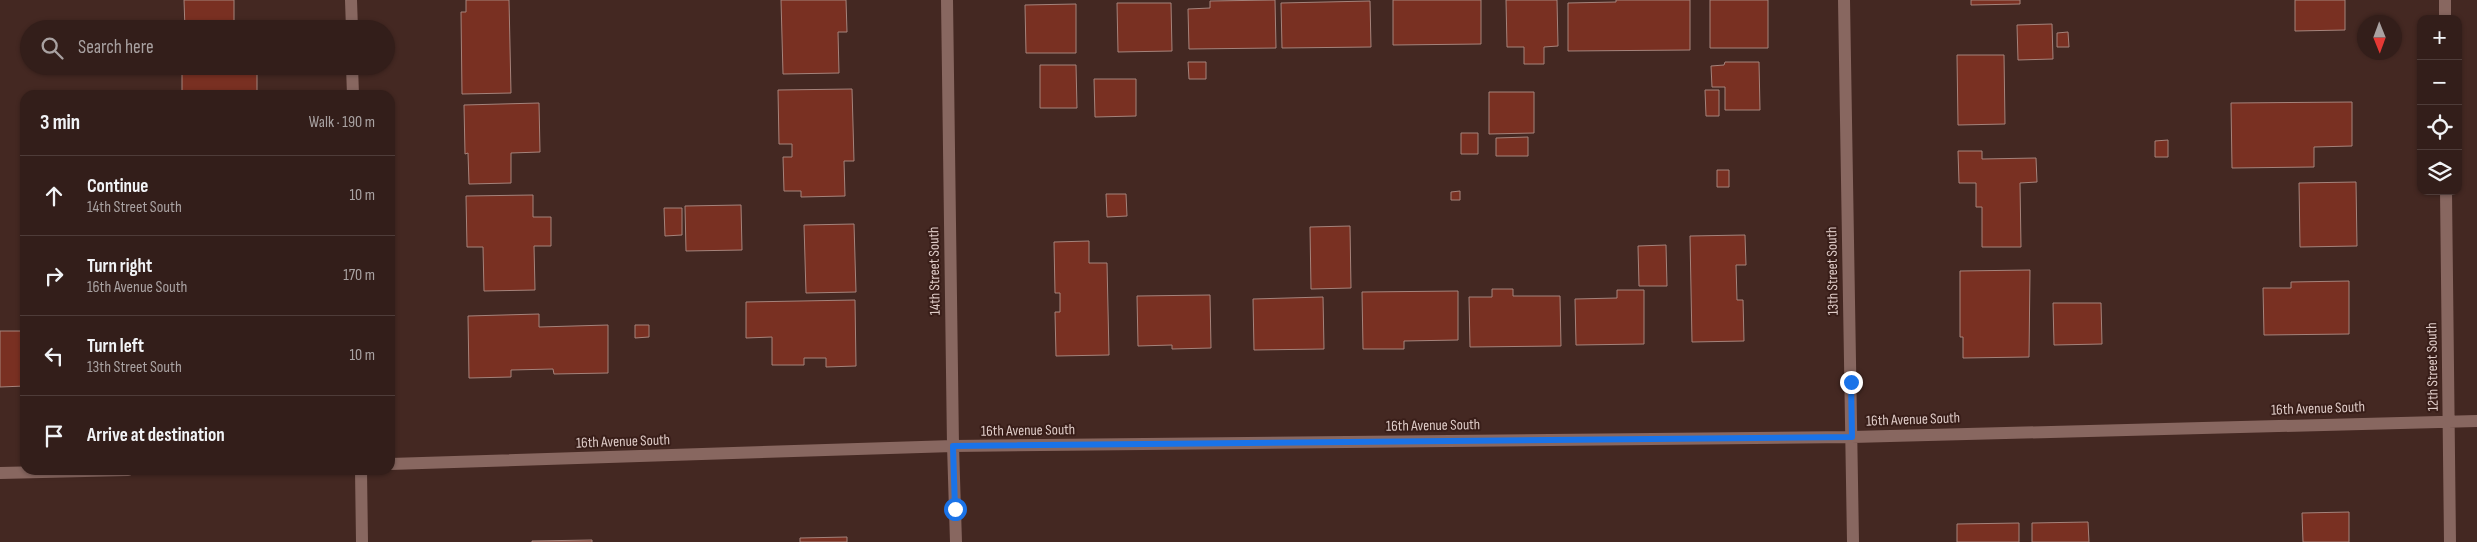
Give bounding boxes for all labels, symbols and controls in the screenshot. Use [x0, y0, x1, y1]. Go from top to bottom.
north arrow [2357, 15, 2402, 60]
map controls [2417, 15, 2462, 195]
button: + [2417, 15, 2462, 60]
search box [20, 20, 395, 75]
icon: search [38, 34, 66, 62]
text: Search here [78, 36, 154, 59]
button: − [2417, 60, 2462, 105]
button: locate [2417, 105, 2462, 150]
text: 3 min [40, 110, 80, 135]
text: Walk · 190 m [309, 113, 375, 132]
button: layers [2417, 150, 2462, 195]
text: Continue [87, 175, 148, 198]
icon: ahead [40, 182, 68, 210]
text: 10 m [349, 186, 375, 205]
text: 14th Street South [87, 198, 182, 217]
street label: 14th Street South [924, 226, 945, 316]
street label: 13th Street South [1822, 226, 1843, 316]
text: Turn right [87, 255, 152, 278]
icon: right [40, 262, 68, 290]
text: 170 m [343, 266, 375, 285]
text: 16th Avenue South [87, 278, 187, 297]
street label: 12th Street South [2422, 322, 2443, 412]
text: Turn left [87, 335, 144, 358]
icon: left [40, 342, 68, 370]
text: 10 m [349, 346, 375, 365]
text: 13th Street South [87, 358, 182, 377]
route end [1840, 371, 1863, 394]
street label: 16th Avenue South [2271, 397, 2365, 420]
street label: 16th Avenue South [1866, 408, 1960, 431]
street label: 16th Avenue South [1386, 415, 1480, 436]
street label: 16th Avenue South [981, 420, 1075, 441]
icon: arrive [40, 422, 68, 450]
text: Arrive at destination [87, 424, 225, 447]
street label: 16th Avenue South [576, 430, 670, 453]
route start [944, 498, 967, 521]

